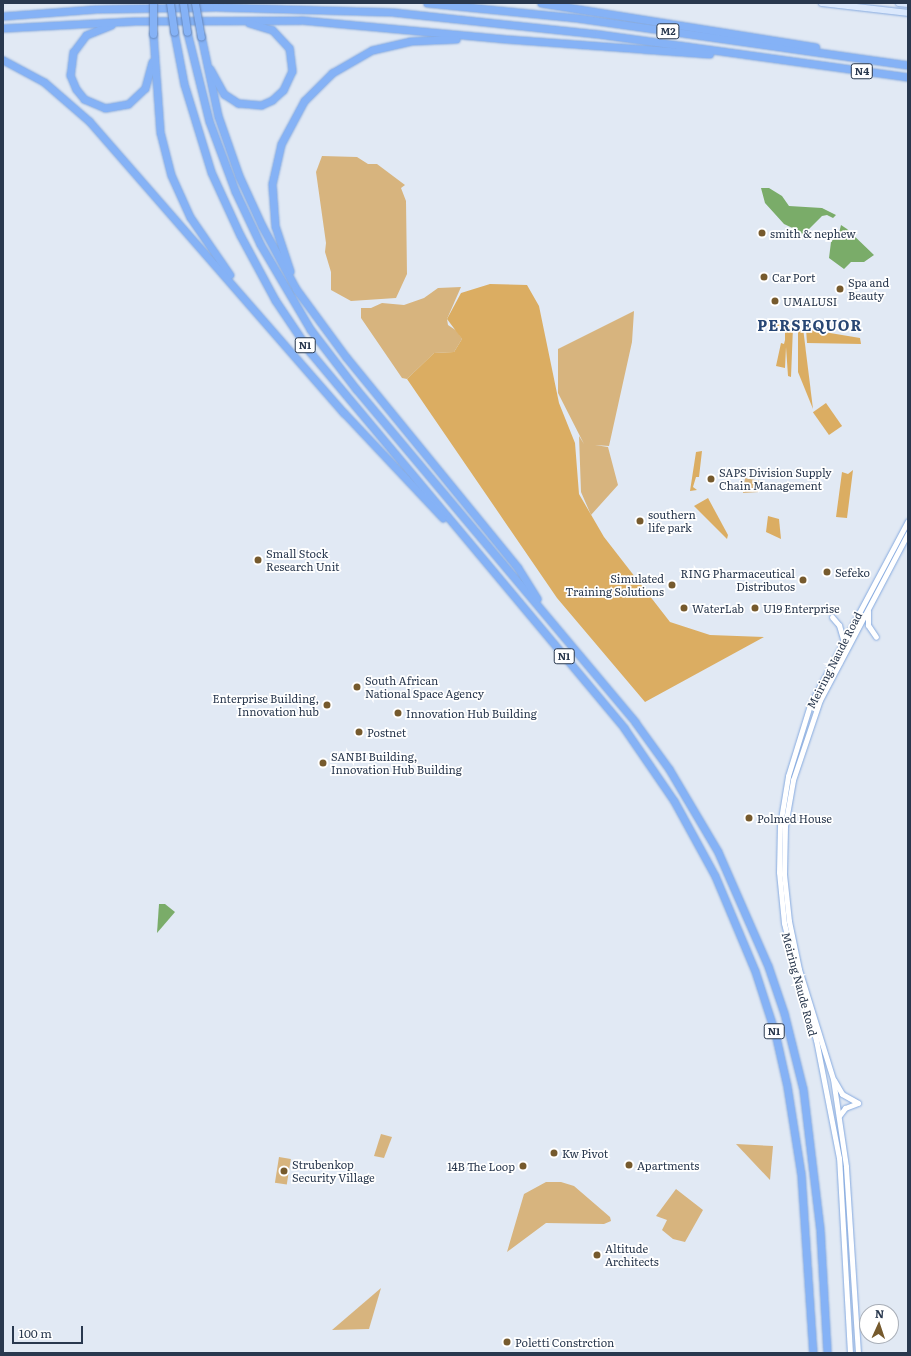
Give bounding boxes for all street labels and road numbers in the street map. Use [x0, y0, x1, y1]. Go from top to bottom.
road number: M2 [656, 23, 680, 39]
road number: N4 [850, 63, 874, 79]
road number: N1 [294, 337, 316, 353]
street label: Meiring Naude Road [804, 609, 864, 711]
road number: N1 [553, 648, 575, 664]
street label: Meiring Naude Road [780, 931, 820, 1037]
road number: N1 [763, 1023, 785, 1039]

